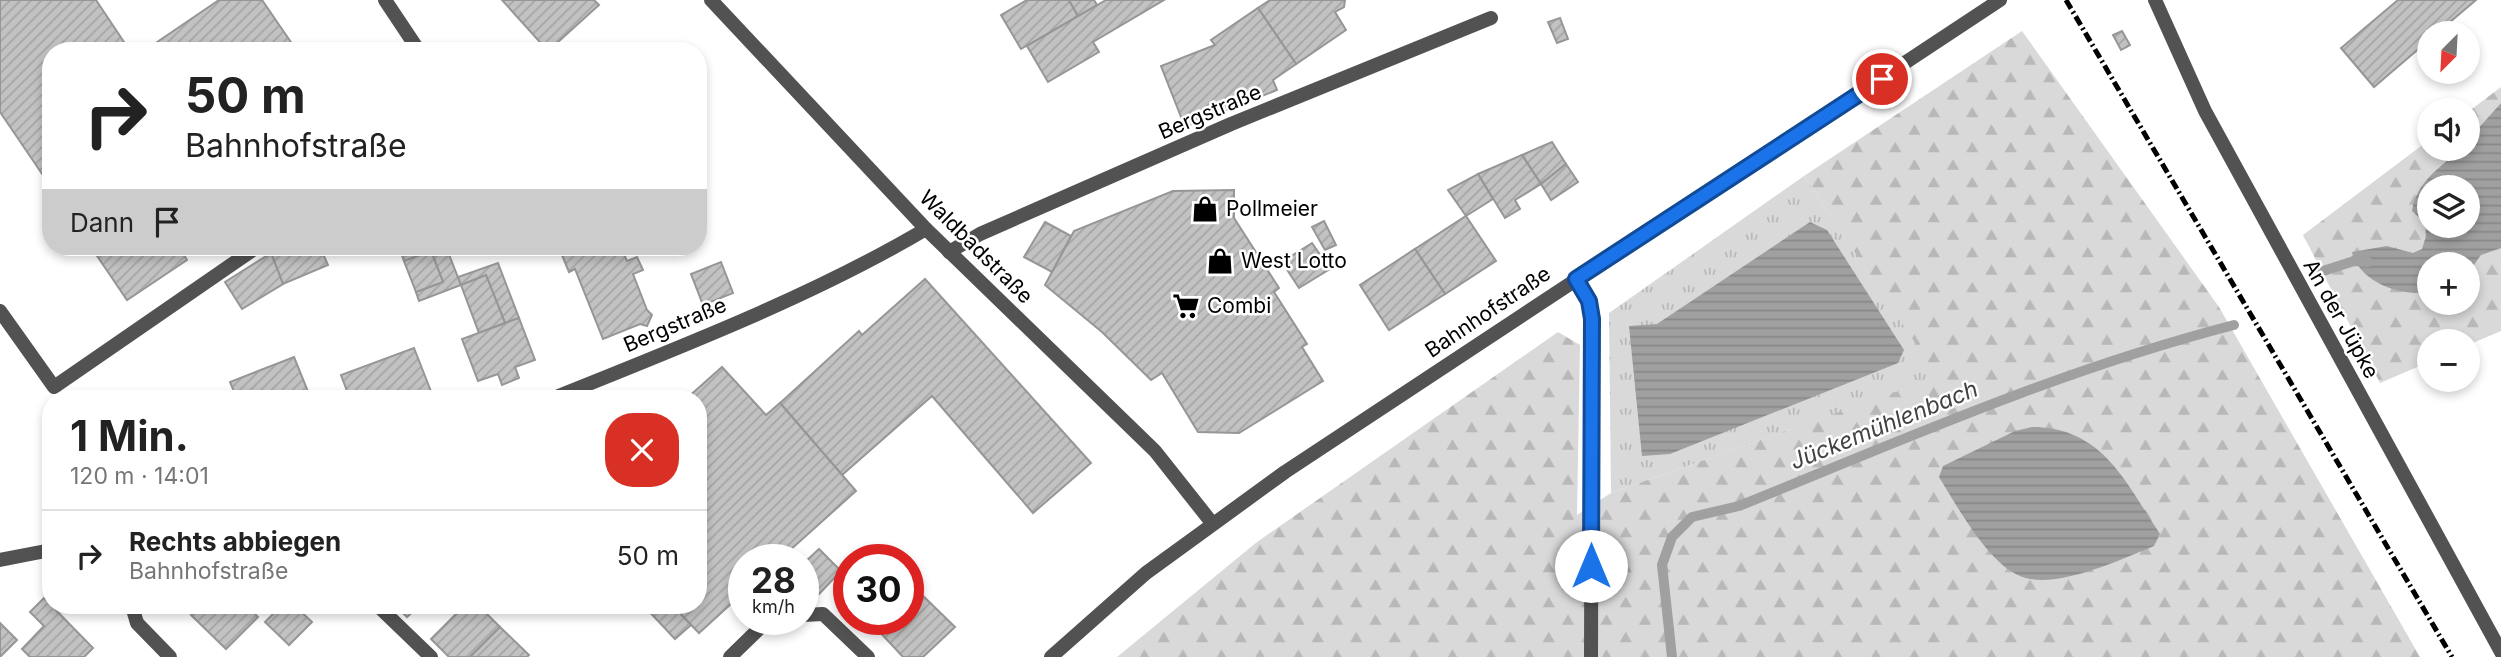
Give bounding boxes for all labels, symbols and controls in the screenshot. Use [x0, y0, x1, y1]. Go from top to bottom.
north arrow [2417, 21, 2480, 84]
map controls [2417, 21, 2480, 392]
pin [1852, 49, 1912, 109]
icon: arrive [1863, 60, 1901, 98]
text: 50 m [185, 66, 306, 125]
icon: right [70, 70, 161, 161]
street label: Bergstraße [1155, 79, 1265, 144]
button: sound [2417, 98, 2480, 161]
text: Bahnhofstraße [185, 126, 407, 165]
button: layers [2417, 175, 2480, 238]
street label: Waldbadstraße [915, 185, 1038, 308]
shop icon: Pollmeier [1190, 194, 1220, 224]
place label: Pollmeier [1226, 196, 1318, 221]
icon: arrive [148, 203, 186, 241]
text: Dann [70, 207, 134, 238]
shop icon: West Lotto [1205, 246, 1235, 276]
place label: West Lotto [1241, 248, 1347, 273]
button: + [2417, 252, 2480, 315]
street label: An der Jüpke [2298, 255, 2384, 383]
street label: Bahnhofstraße [1420, 261, 1555, 363]
supermarket icon: Combi [1171, 291, 1201, 321]
street label: Bergstraße [620, 292, 730, 357]
place label: Combi [1207, 293, 1271, 318]
button: − [2417, 329, 2480, 392]
water label: Jückemühlenbach [1786, 375, 1982, 475]
text: 1 Min. [70, 410, 189, 461]
button: close [605, 413, 679, 487]
text: 120 m · 14:01 [70, 462, 209, 490]
text: Rechts abbiegen [129, 526, 341, 557]
position arrow [1554, 529, 1628, 603]
icon: right [70, 537, 108, 575]
text: 50 m [617, 540, 679, 571]
speed limit sign: 30 [833, 544, 924, 635]
text: Bahnhofstraße [129, 557, 288, 585]
text: 28 [751, 559, 796, 601]
text: km/h [752, 596, 795, 617]

